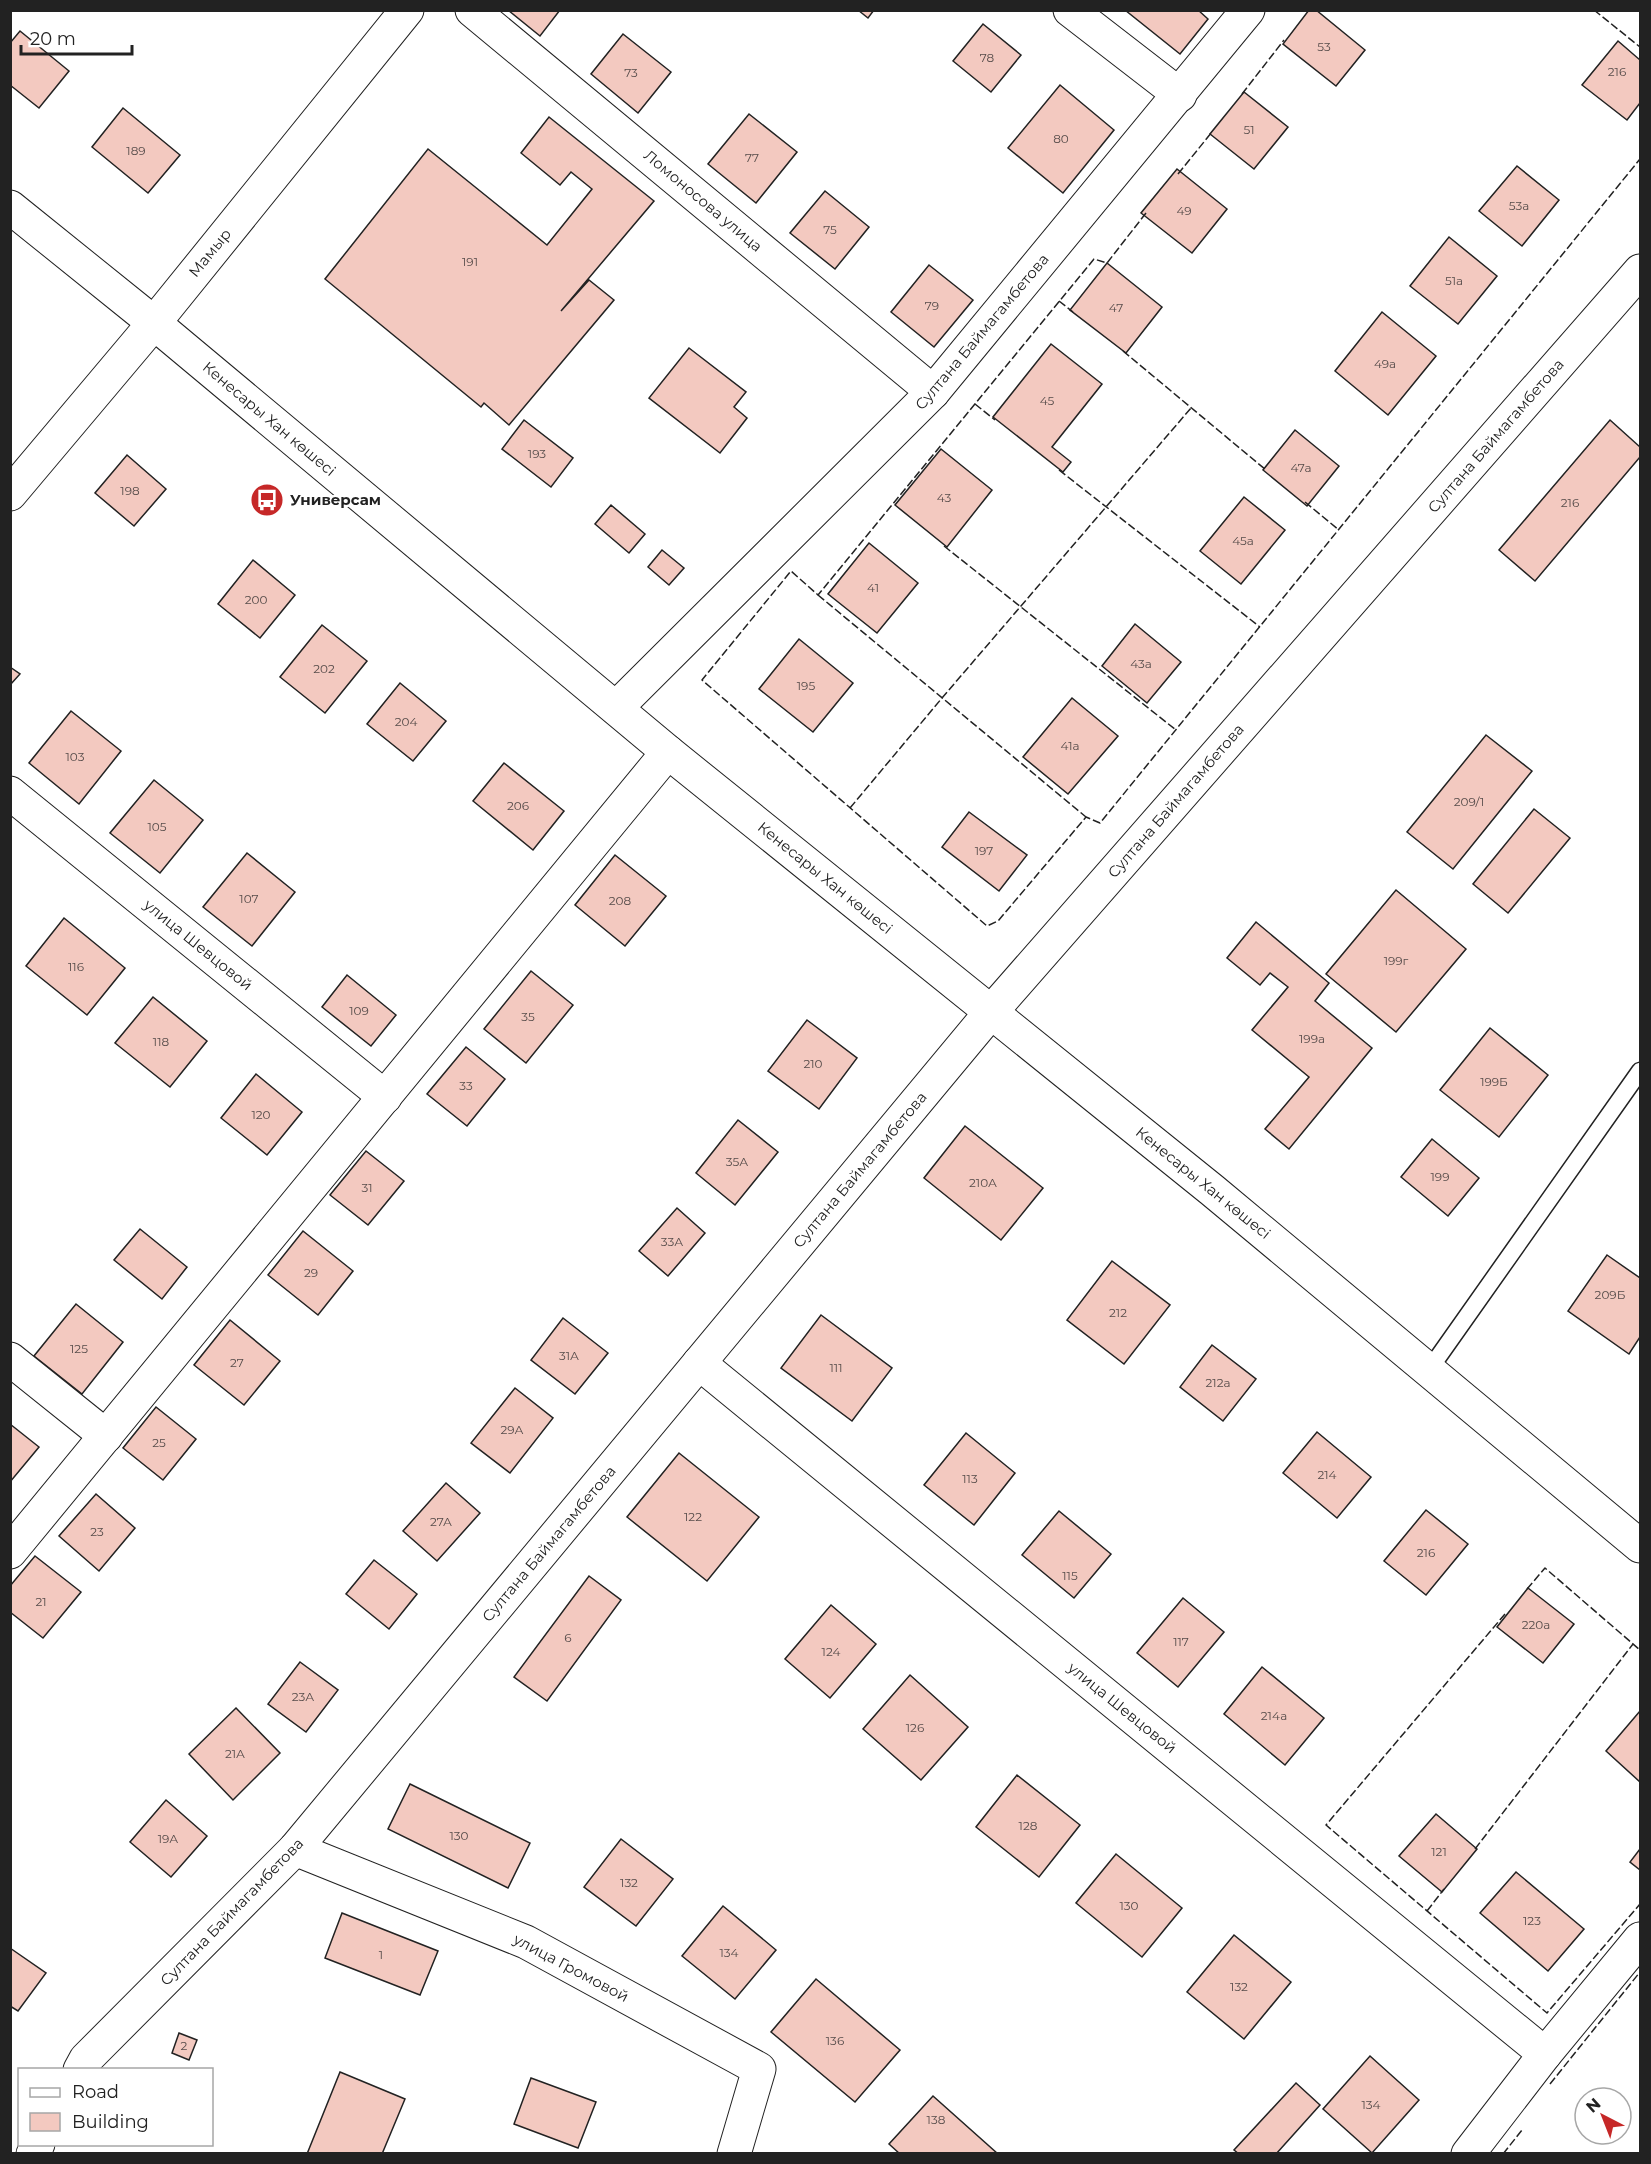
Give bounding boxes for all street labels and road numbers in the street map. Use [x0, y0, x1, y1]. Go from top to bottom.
street label: Ломоносова улица [640, 145, 766, 256]
street label: Мамыр [184, 225, 235, 281]
street label: Султана Баймагамбетова [911, 250, 1053, 414]
street label: Султана Баймагамбетова [1423, 355, 1568, 517]
street label: Кенесары Хан көшесі [199, 357, 340, 480]
street label: Султана Баймагамбетова [1103, 720, 1248, 882]
street label: Кенесары Хан көшесі [754, 817, 897, 938]
street label: улица Шевцовой [139, 894, 256, 994]
street label: Султана Баймагамбетова [789, 1088, 931, 1252]
street label: Кенесары Хан көшесі [1132, 1122, 1275, 1243]
street label: Султана Баймагамбетова [478, 1462, 620, 1626]
street label: улица Шевцовой [1063, 1657, 1180, 1757]
street label: Султана Баймагамбетова [156, 1834, 307, 1990]
street label: улица Громовой [509, 1929, 632, 2006]

